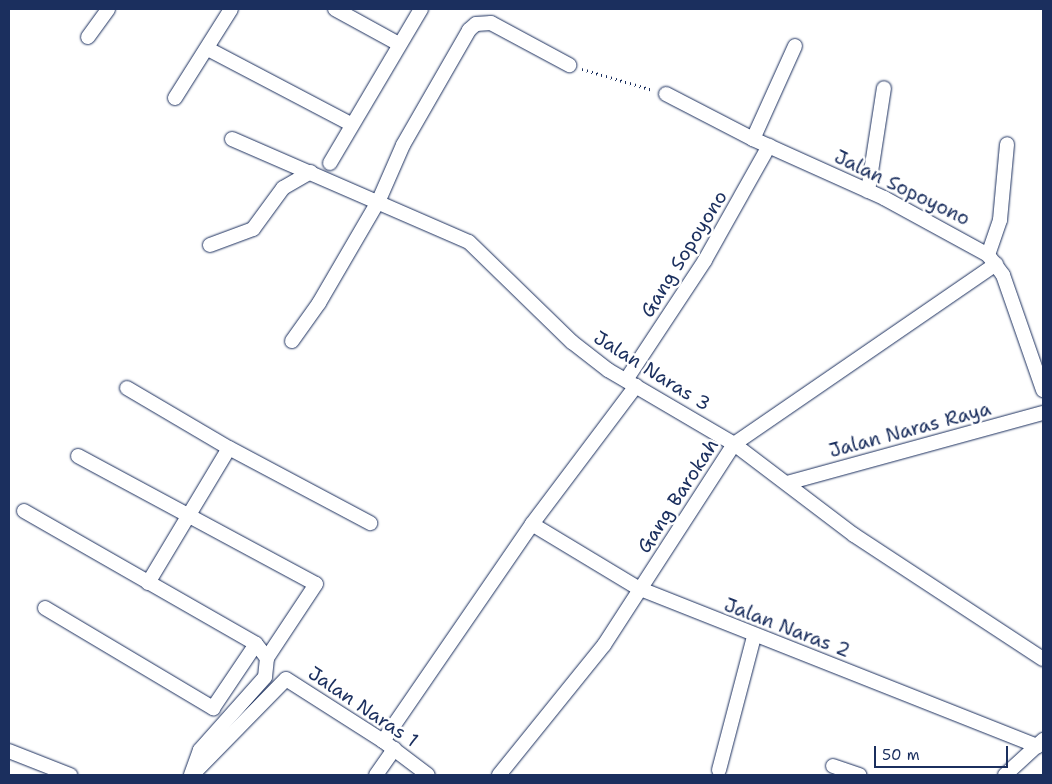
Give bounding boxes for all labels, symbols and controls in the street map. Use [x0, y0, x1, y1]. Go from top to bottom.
street label: Jalan Sopoyono [831, 145, 973, 231]
street label: Gang Sopoyono [636, 186, 732, 322]
street label: Jalan Naras 3 [590, 326, 714, 416]
street label: Jalan Naras Raya [827, 397, 993, 463]
street label: Gang Barokah [633, 435, 723, 557]
street label: Jalan Naras 2 [721, 594, 853, 662]
street label: Jalan Naras 1 [304, 662, 422, 752]
scale bar [877, 736, 1011, 768]
text: 50 m [882, 745, 920, 765]

